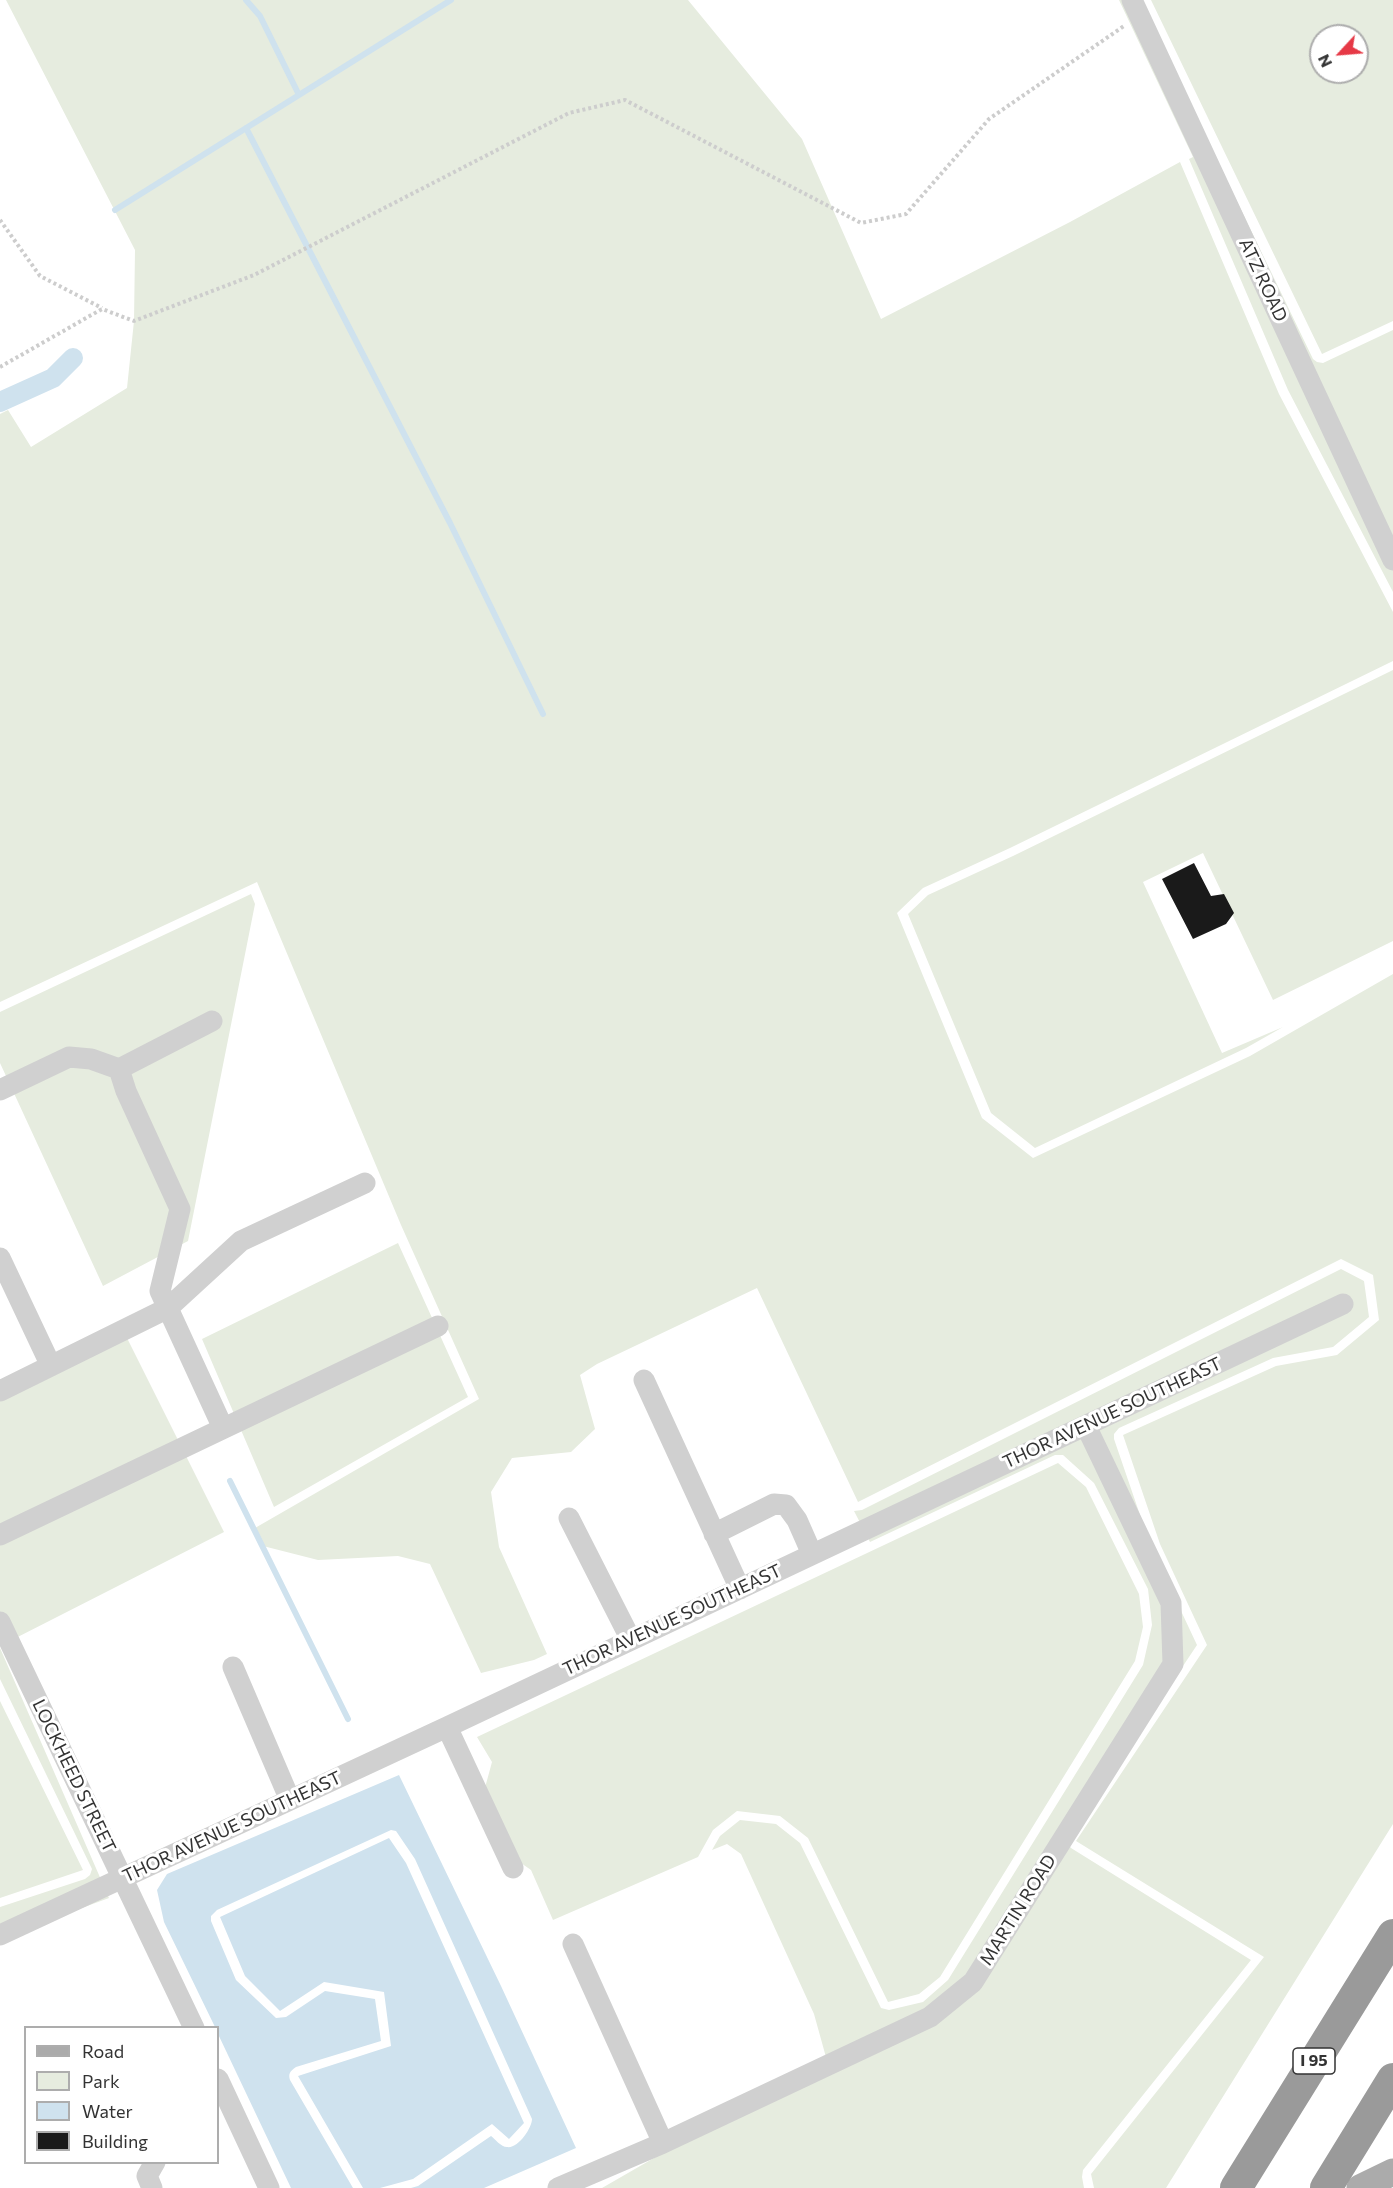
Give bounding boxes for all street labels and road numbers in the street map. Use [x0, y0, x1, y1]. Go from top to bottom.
street label: ATZ ROAD [1234, 235, 1292, 325]
street label: THOR AVENUE SOUTHEAST [999, 1353, 1225, 1473]
street label: THOR AVENUE SOUTHEAST [559, 1560, 785, 1680]
street label: LOCKHEED STREET [28, 1696, 120, 1856]
street label: THOR AVENUE SOUTHEAST [119, 1767, 345, 1887]
street label: MARTIN ROAD [975, 1851, 1061, 1969]
road number: I 95 [1293, 2048, 1335, 2074]

